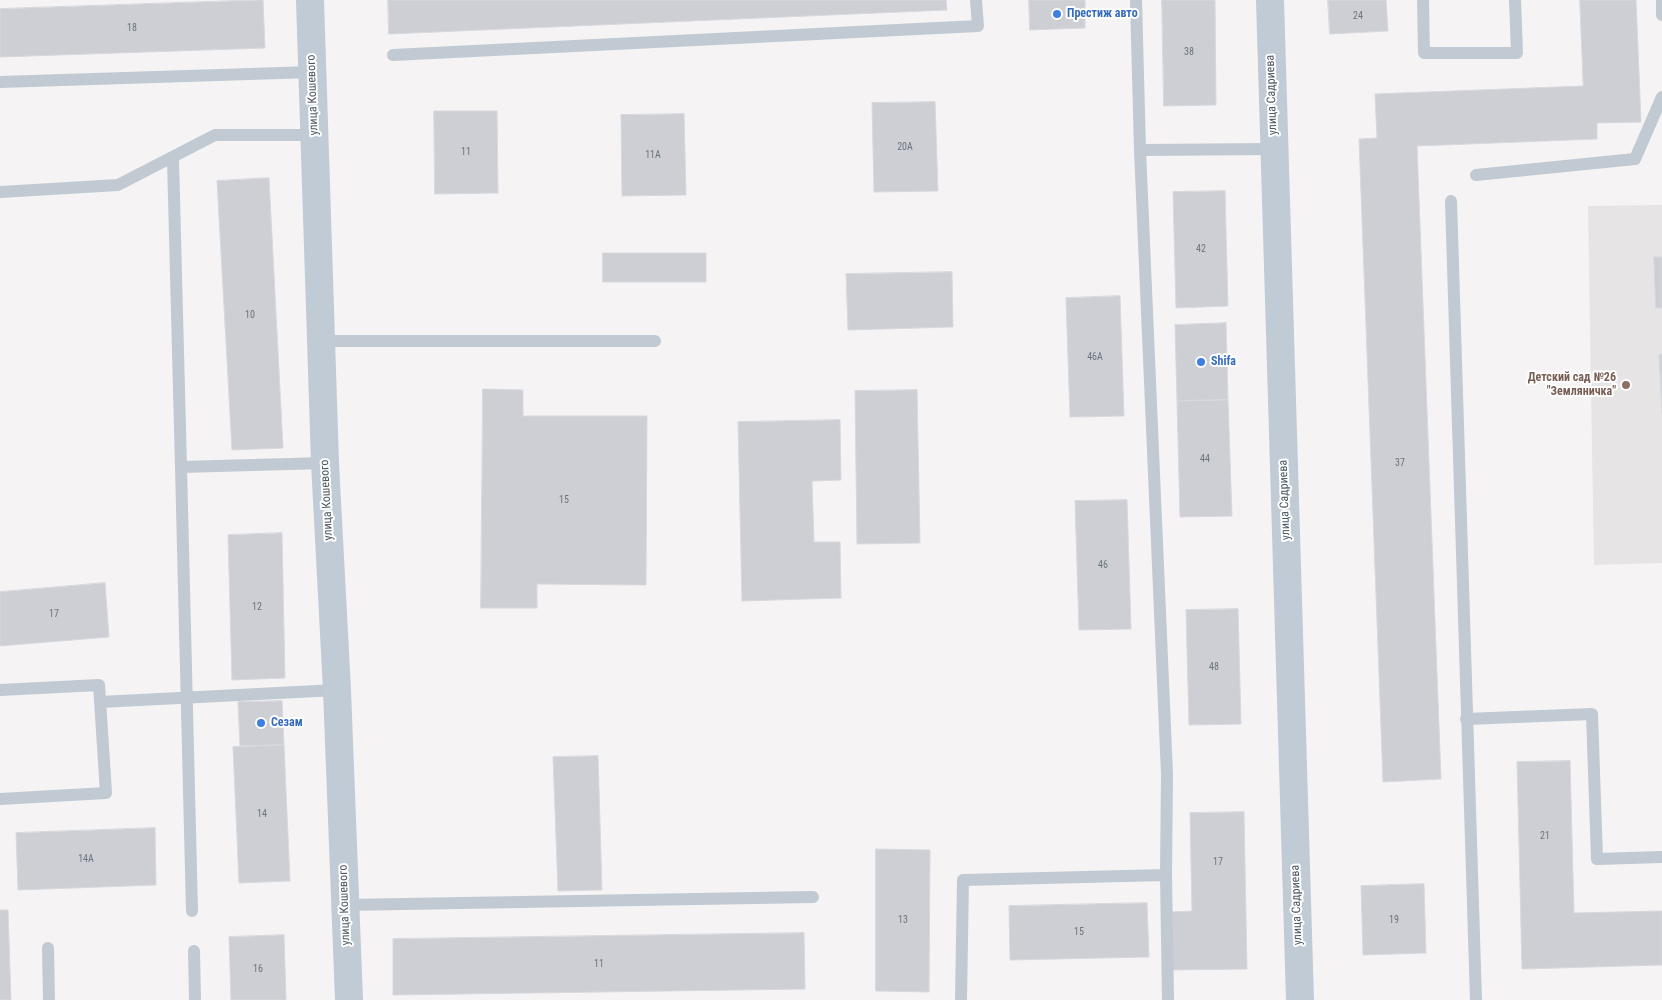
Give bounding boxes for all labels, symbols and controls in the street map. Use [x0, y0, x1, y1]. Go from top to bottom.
place label: Престиж авто [1067, 7, 1138, 21]
marker: Престиж авто [1051, 8, 1063, 20]
house number: 24 [1353, 10, 1363, 22]
house number: 18 [127, 22, 137, 34]
house number: 38 [1184, 46, 1194, 58]
street label: улица Кошевого [304, 54, 322, 136]
street label: улица Садриева [1263, 55, 1281, 135]
house number: 20А [897, 141, 913, 153]
house number: 11 [461, 146, 471, 158]
house number: 11А [645, 149, 661, 161]
house number: 42 [1196, 243, 1206, 255]
house number: 10 [245, 309, 255, 321]
house number: 46А [1087, 351, 1103, 363]
place label: Shifa [1211, 355, 1236, 369]
marker: Shifa [1195, 356, 1207, 368]
place label: Детский сад №26 "Земляничка" [1528, 371, 1616, 399]
marker: Детский сад №26 "Земляничка" [1620, 379, 1632, 391]
house number: 44 [1200, 453, 1210, 465]
house number: 37 [1395, 457, 1405, 469]
street label: улица Кошевого [318, 459, 336, 541]
street label: улица Садриева [1276, 460, 1294, 540]
house number: 15 [559, 494, 569, 506]
house number: 46 [1098, 559, 1108, 571]
house number: 12 [252, 601, 262, 613]
house number: 17 [49, 608, 59, 620]
house number: 48 [1209, 661, 1219, 673]
place label: Сезам [271, 716, 303, 730]
marker: Сезам [255, 717, 267, 729]
house number: 14 [257, 808, 267, 820]
house number: 21 [1540, 830, 1550, 842]
house number: 14А [78, 853, 94, 865]
house number: 17 [1213, 856, 1223, 868]
street label: улица Кошевого [336, 864, 354, 946]
street label: улица Садриева [1288, 865, 1306, 945]
house number: 13 [898, 914, 908, 926]
house number: 19 [1389, 914, 1399, 926]
house number: 15 [1074, 926, 1084, 938]
house number: 11 [594, 958, 604, 970]
house number: 16 [253, 963, 263, 975]

